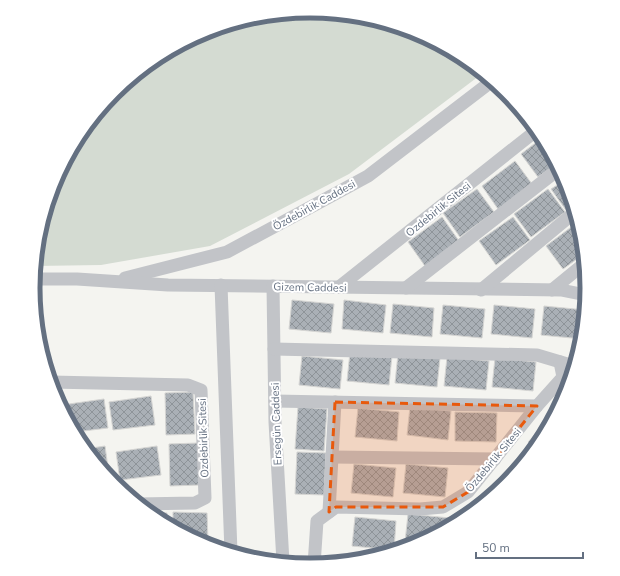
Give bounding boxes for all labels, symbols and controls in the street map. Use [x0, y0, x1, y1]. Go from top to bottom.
street label: Özdebirlik Caddesi [270, 177, 358, 234]
street label: Ozdebirlik Sitesi [403, 179, 474, 240]
street label: Gizem Caddesi [273, 279, 347, 296]
street label: Ersegün Caddesi [268, 382, 285, 466]
street label: Ozdebirlik Sitesi [195, 398, 212, 478]
street label: Özdebirlik Sitesi [462, 425, 525, 496]
scale bar [476, 534, 583, 560]
text: 50 m [482, 540, 510, 556]

